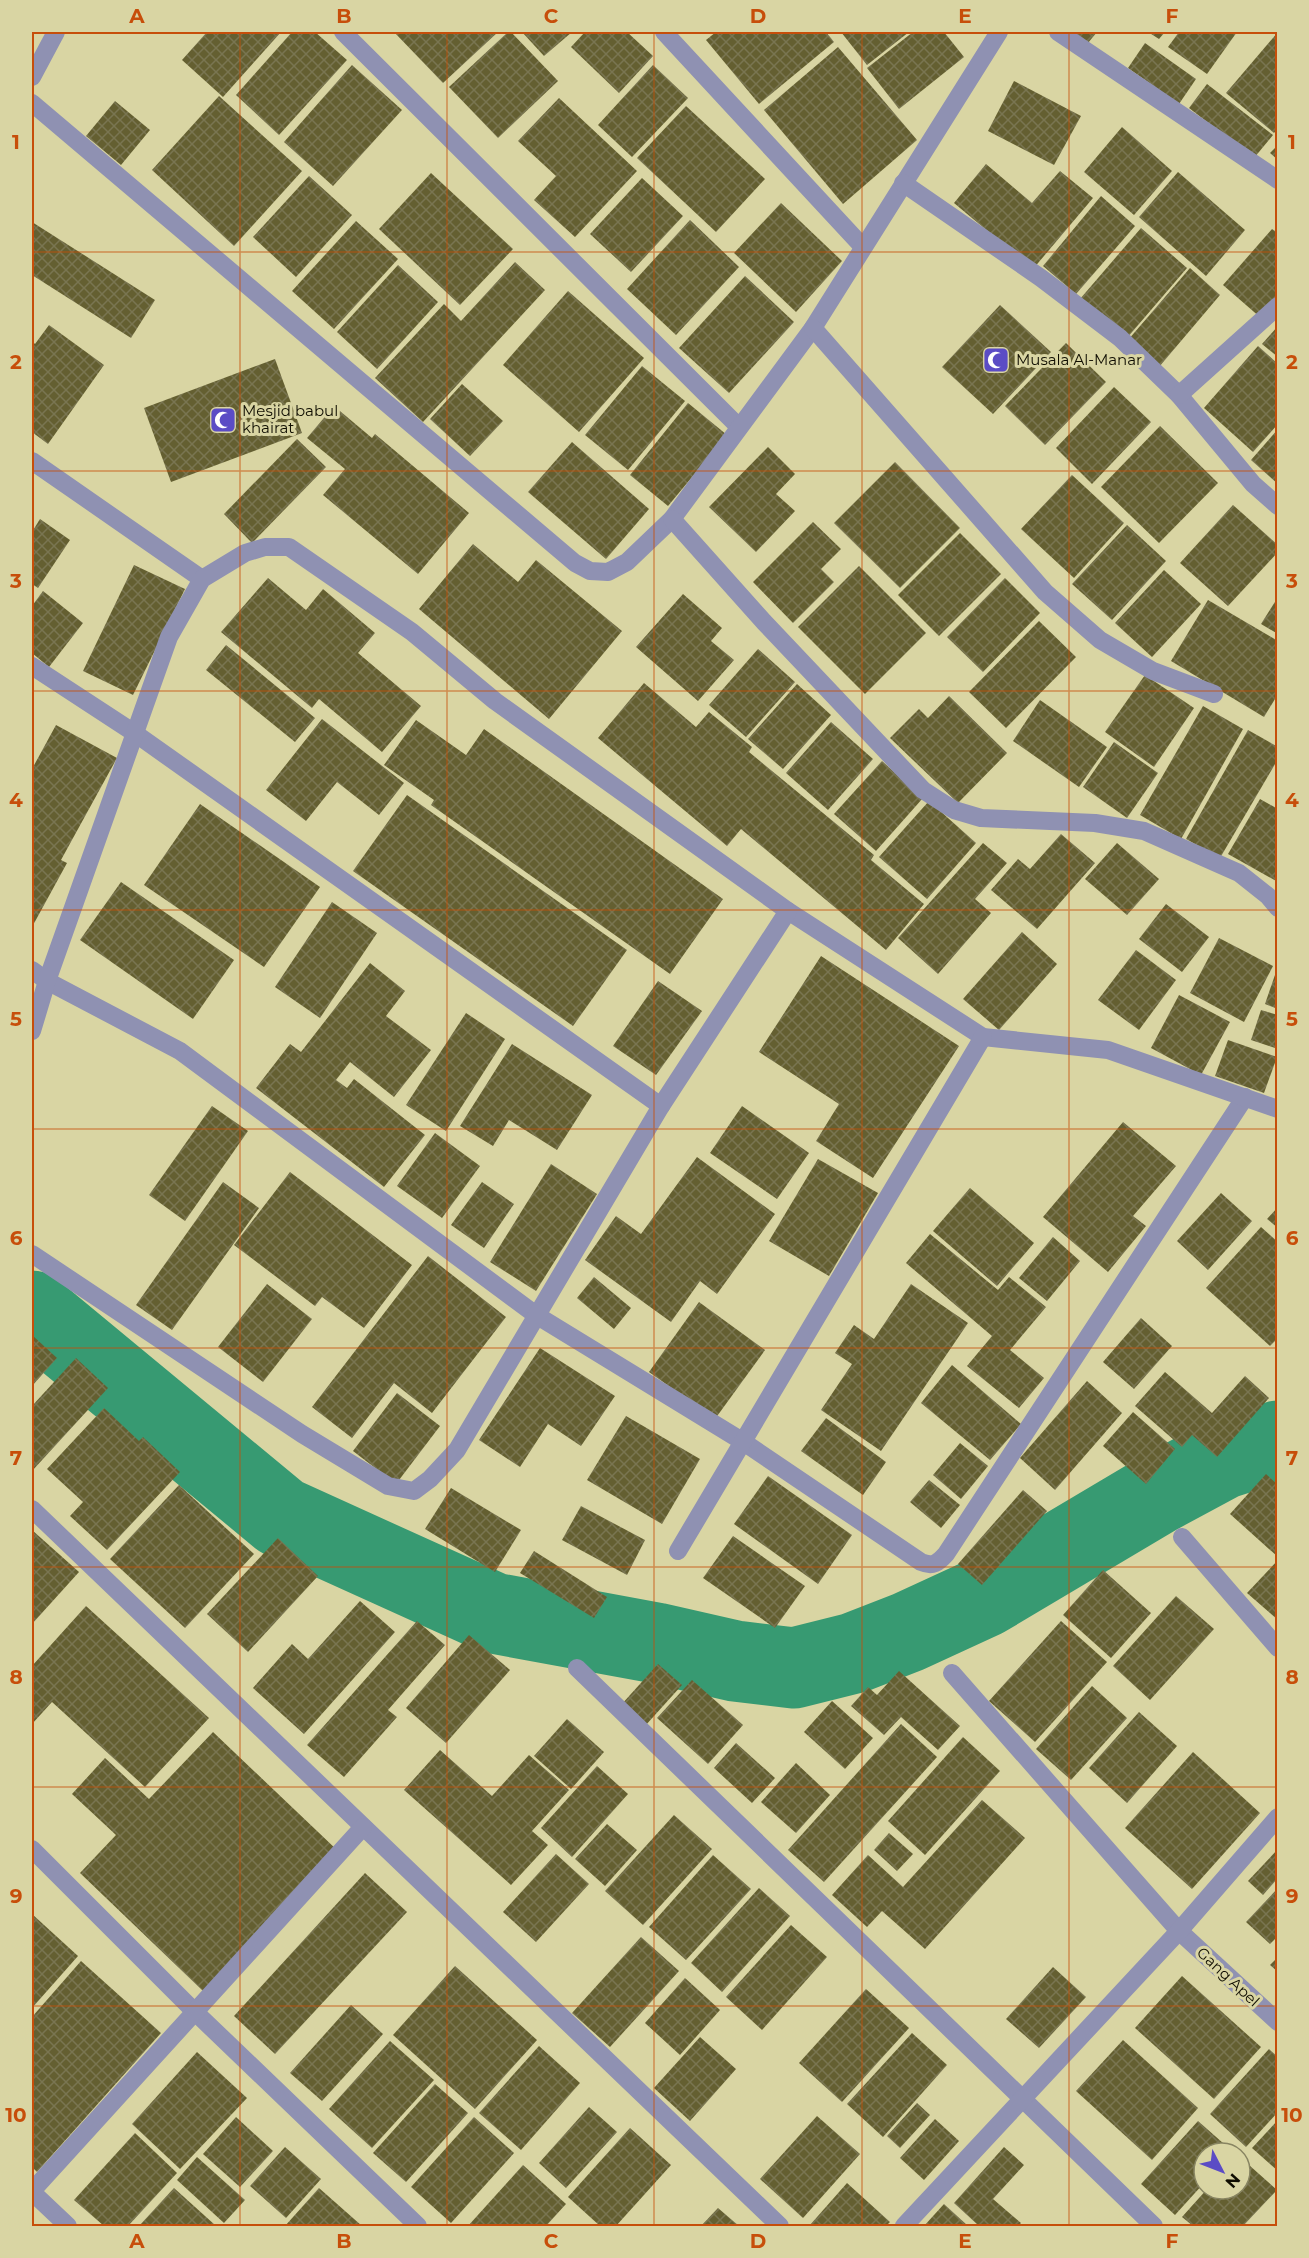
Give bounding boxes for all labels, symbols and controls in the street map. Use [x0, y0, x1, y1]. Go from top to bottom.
text: A [128, 4, 145, 28]
text: B [336, 4, 352, 28]
text: C [544, 4, 559, 28]
text: D [750, 4, 766, 28]
text: E [958, 4, 972, 28]
text: F [1166, 4, 1179, 28]
text: 1 [12, 130, 20, 154]
text: 1 [1288, 130, 1296, 154]
mosque icon: Musala Al-Manar [981, 345, 1011, 375]
text: 2 [10, 350, 22, 374]
place label: Musala Al-Manar [1016, 350, 1142, 369]
text: 2 [1286, 350, 1298, 374]
place label: Mesjid babul khairat [242, 401, 338, 437]
mosque icon: Mesjid babul khairat [208, 405, 238, 435]
text: 3 [9, 569, 22, 593]
text: 3 [1285, 569, 1298, 593]
text: 4 [9, 788, 23, 812]
text: 4 [1285, 788, 1299, 812]
text: 5 [10, 1007, 22, 1031]
text: 5 [1286, 1007, 1298, 1031]
text: 6 [10, 1226, 23, 1250]
text: 6 [1286, 1226, 1299, 1250]
text: 7 [10, 1446, 22, 1470]
text: 7 [1286, 1446, 1298, 1470]
text: 8 [9, 1665, 23, 1689]
text: 8 [1285, 1665, 1299, 1689]
text: 9 [10, 1884, 22, 1908]
text: 9 [1286, 1884, 1298, 1908]
street label: Gang Apel [1193, 1943, 1264, 2010]
text: 10 [5, 2103, 27, 2127]
text: 10 [1281, 2103, 1303, 2127]
north arrow [1192, 2141, 1252, 2201]
text: N [1221, 2170, 1244, 2192]
text: A [128, 2229, 145, 2253]
text: B [336, 2229, 352, 2253]
text: C [544, 2229, 559, 2253]
text: D [750, 2229, 766, 2253]
text: E [958, 2229, 972, 2253]
text: F [1166, 2229, 1179, 2253]

